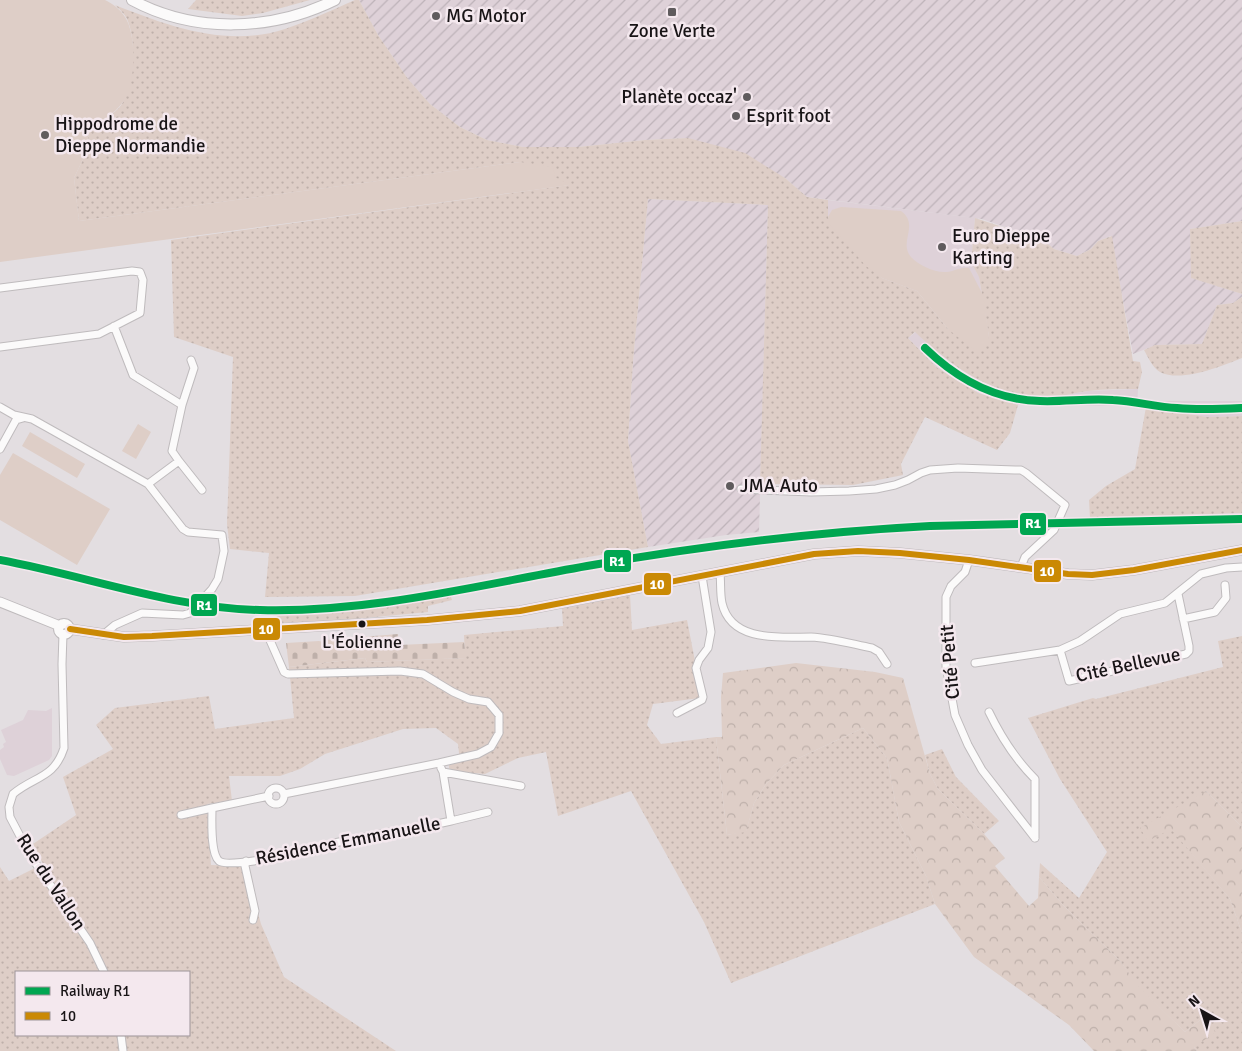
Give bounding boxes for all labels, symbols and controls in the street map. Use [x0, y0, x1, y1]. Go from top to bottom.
place label: MG Motor [446, 4, 526, 28]
marker: Zone Verte [666, 6, 678, 18]
marker: MG Motor [430, 10, 442, 22]
place label: Zone Verte [629, 19, 715, 43]
place label: Planète occaz' [621, 85, 737, 109]
marker: Planète occaz' [741, 91, 753, 103]
place label: Esprit foot [746, 104, 831, 128]
marker: Esprit foot [730, 110, 742, 122]
place label: Hippodrome de Dieppe Normandie [55, 112, 205, 158]
marker: Hippodrome de Dieppe Normandie [39, 129, 51, 141]
place label: Euro Dieppe Karting [952, 224, 1050, 270]
marker: Euro Dieppe Karting [936, 241, 948, 253]
place label: JMA Auto [740, 474, 818, 498]
marker: JMA Auto [724, 480, 736, 492]
line badge: R1 [1019, 512, 1047, 536]
text: R1 [1025, 515, 1042, 532]
line badge: R1 [603, 549, 632, 573]
text: R1 [609, 553, 626, 570]
line badge: 10 [1033, 559, 1062, 583]
text: 10 [1039, 563, 1055, 580]
line badge: 10 [643, 572, 672, 596]
text: 10 [649, 576, 665, 593]
line badge: R1 [190, 593, 218, 617]
text: R1 [196, 597, 213, 614]
line badge: 10 [252, 617, 281, 641]
marker: L'Éolienne [357, 619, 367, 629]
text: 10 [258, 621, 274, 638]
street label: Cité Petit [935, 623, 965, 700]
place label: L'Éolienne [322, 631, 402, 653]
street label: Cité Bellevue [1074, 642, 1182, 688]
street label: Résidence Emmanuelle [254, 811, 442, 871]
street label: Rue du Vallon [11, 829, 91, 935]
legend [15, 971, 190, 1036]
text: Railway R1 [60, 982, 130, 1000]
north arrow [1177, 986, 1227, 1036]
text: N [1185, 992, 1203, 1011]
text: 10 [60, 1007, 76, 1025]

